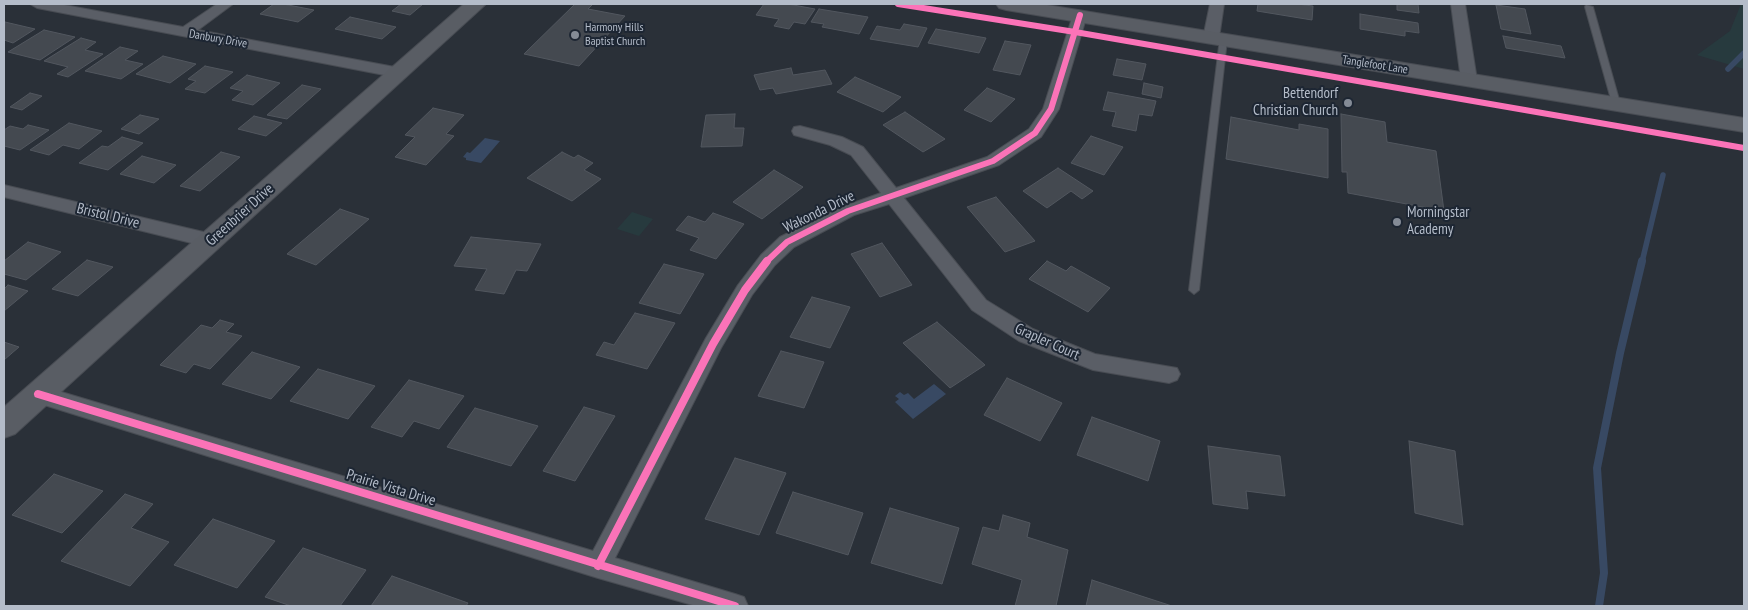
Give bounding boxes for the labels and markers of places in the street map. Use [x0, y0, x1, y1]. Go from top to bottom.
place label: Harmony Hills Baptist Church [585, 21, 645, 49]
marker: Harmony Hills Baptist Church [569, 29, 581, 41]
place label: Bettendorf Christian Church [1253, 85, 1338, 120]
marker: Bettendorf Christian Church [1342, 97, 1354, 109]
place label: Morningstar Academy [1407, 204, 1469, 239]
marker: Morningstar Academy [1391, 216, 1403, 228]

